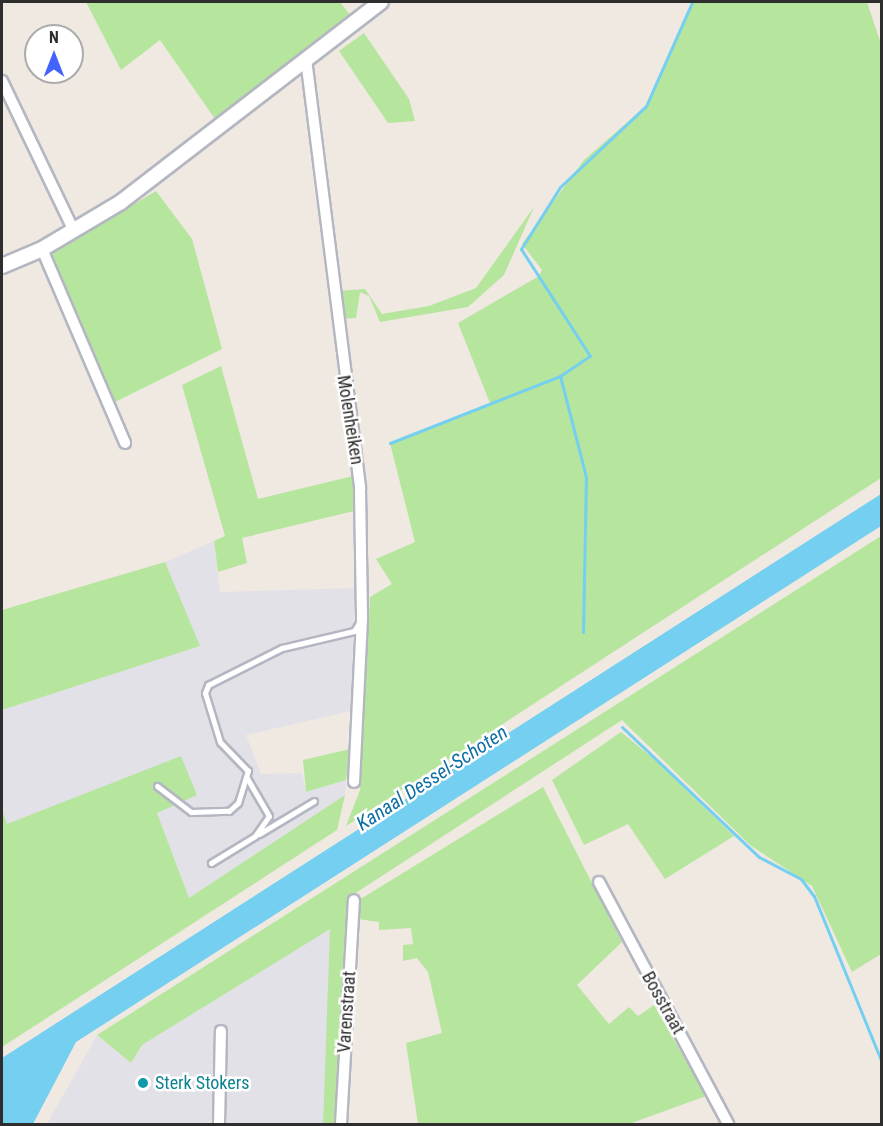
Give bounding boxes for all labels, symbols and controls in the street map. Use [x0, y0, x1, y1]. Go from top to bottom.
north arrow [24, 24, 84, 84]
text: N [49, 28, 59, 47]
street label: Molenheiken [332, 374, 368, 466]
water label: Kanaal Dessel-Schoten [352, 720, 512, 836]
street label: Bosstraat [637, 968, 689, 1038]
street label: Varenstraat [333, 970, 361, 1054]
place label: Sterk Stokers [155, 1072, 249, 1094]
marker: Sterk Stokers [136, 1076, 150, 1090]

